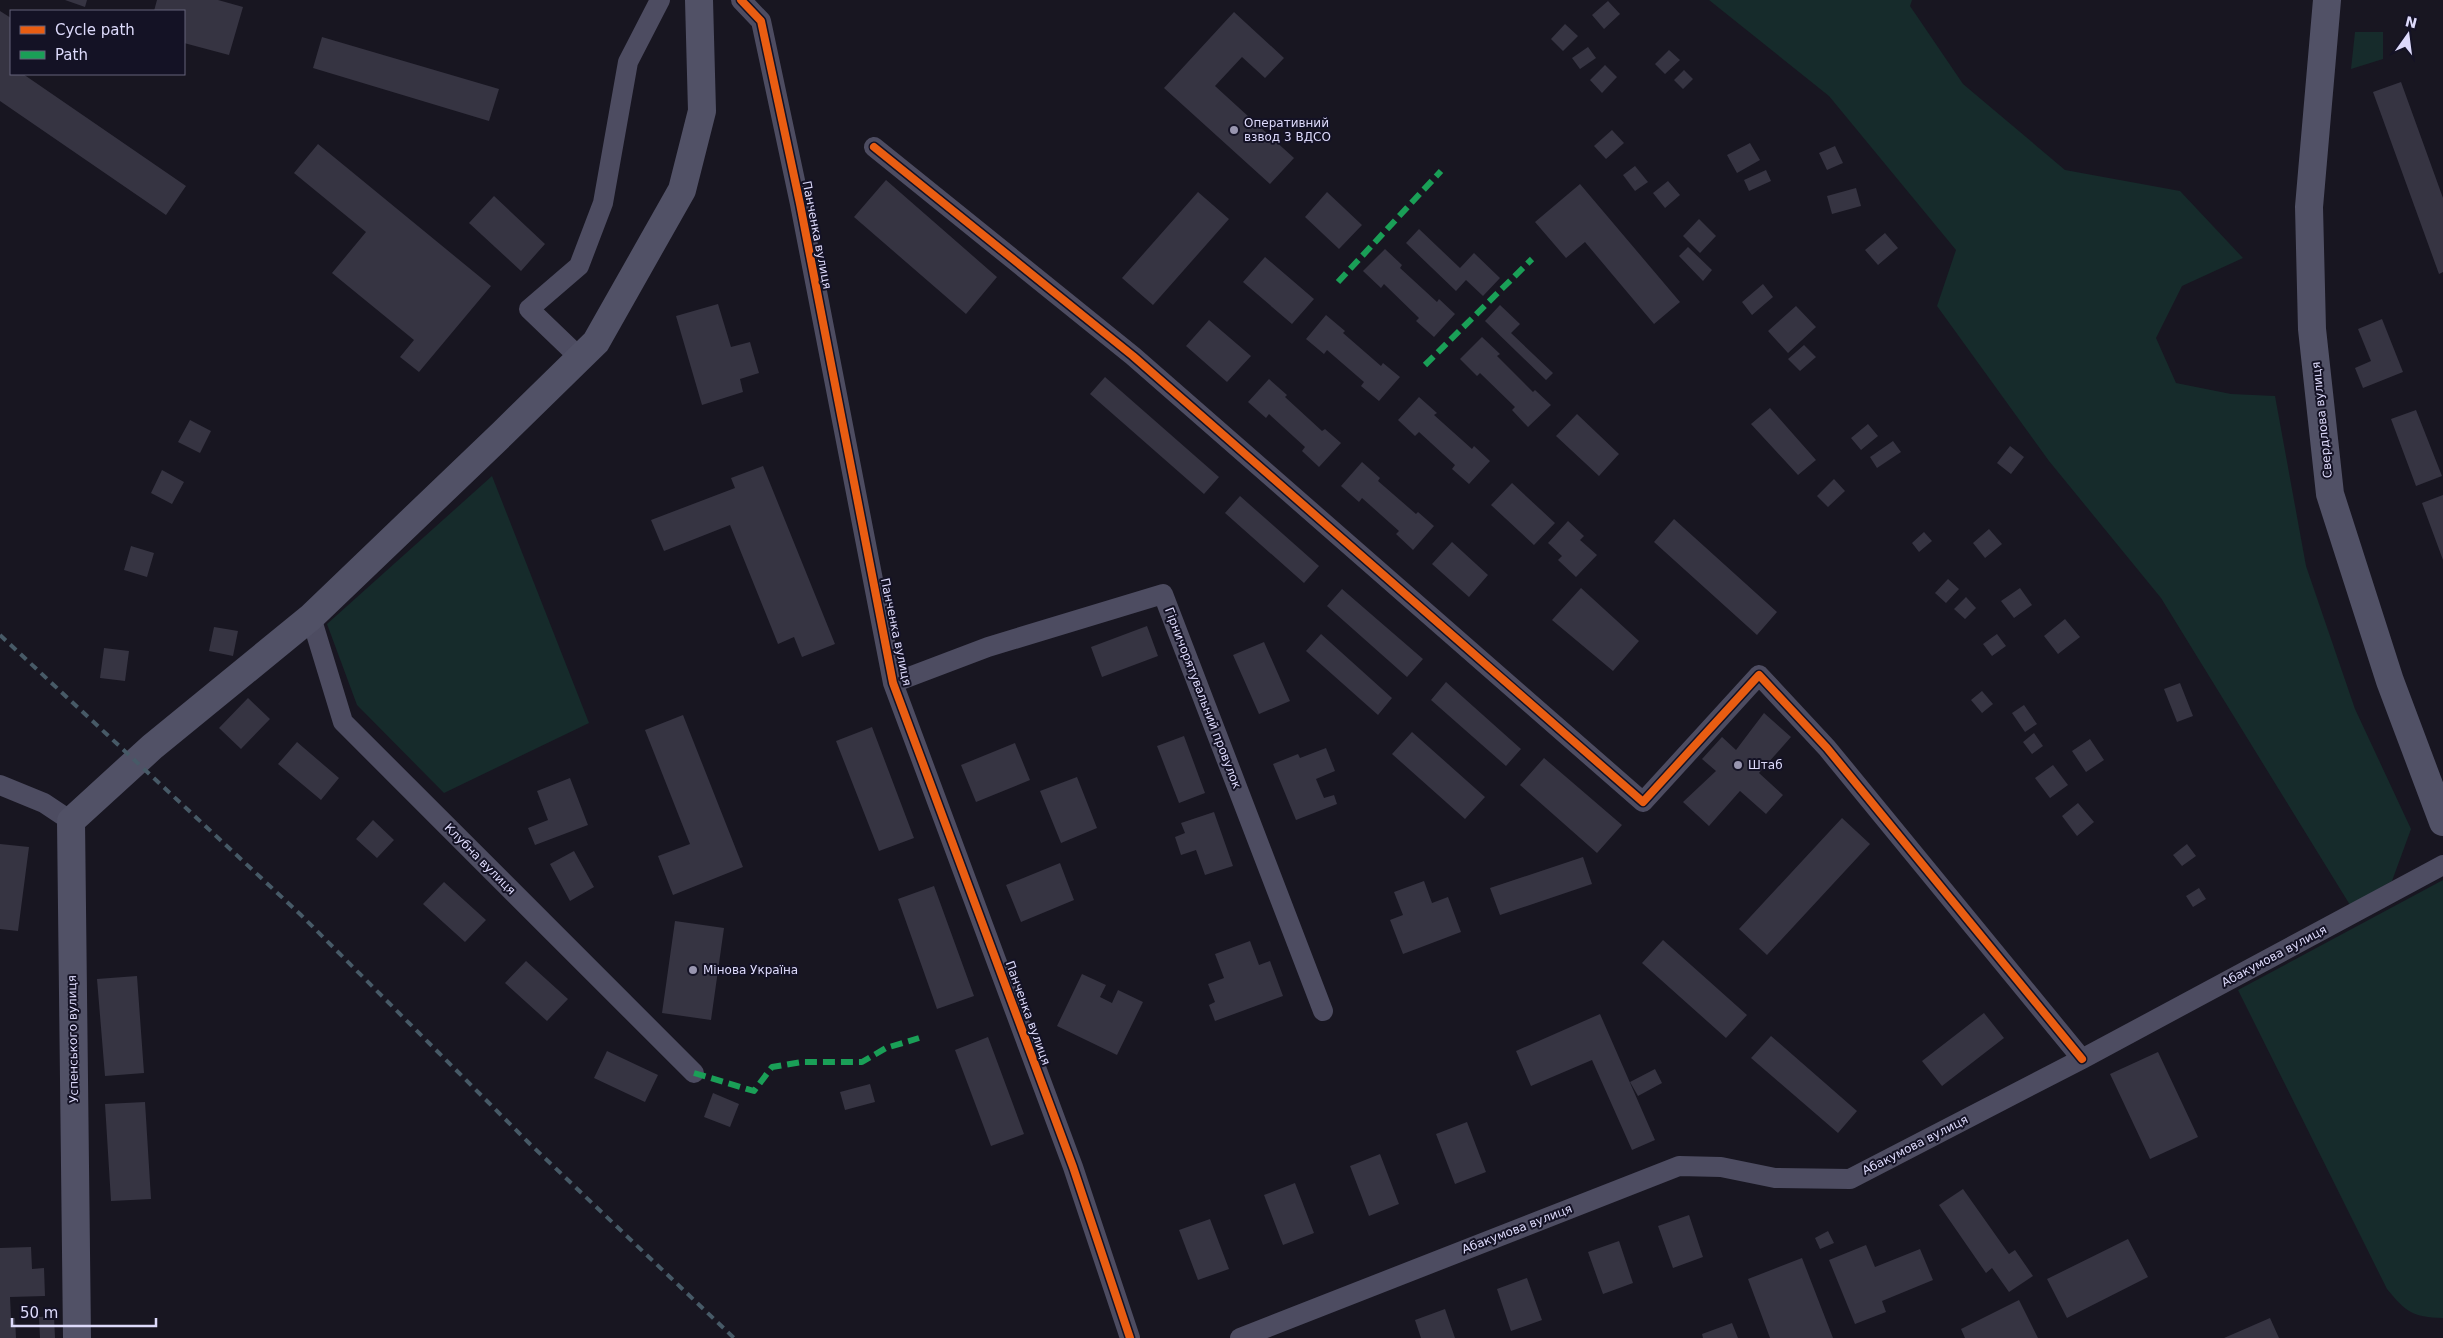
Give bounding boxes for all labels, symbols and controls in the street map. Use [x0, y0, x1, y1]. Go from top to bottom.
legend [10, 10, 185, 75]
north arrow [2383, 10, 2433, 60]
text: N [2404, 13, 2419, 32]
text: Cycle path [55, 21, 135, 39]
text: Path [55, 46, 88, 64]
place label: Оперативний взвод 3 ВДСО [1244, 116, 1331, 144]
marker: Оперативний взвод 3 ВДСО [1228, 124, 1240, 136]
street label: Панченка вулиця [800, 180, 834, 290]
street label: Свердлова вулиця [2309, 361, 2335, 479]
street label: Панченка вулиця [878, 577, 914, 687]
street label: Гірничорятувальний провулок [1162, 605, 1244, 791]
place label: Штаб [1748, 758, 1783, 772]
marker: Штаб [1732, 759, 1744, 771]
street label: Клубна вулиця [442, 821, 518, 897]
street label: Абакумова вулиця [2219, 922, 2329, 990]
street label: Панченка вулиця [1003, 959, 1053, 1067]
place label: Мінова Україна [703, 963, 798, 977]
marker: Мінова Україна [687, 964, 699, 976]
street label: Успенського вулиця [65, 975, 81, 1103]
street label: Абакумова вулиця [1860, 1112, 1970, 1178]
street label: Абакумова вулиця [1460, 1202, 1574, 1256]
scale bar [12, 1296, 156, 1328]
text: 50 m [20, 1304, 58, 1322]

